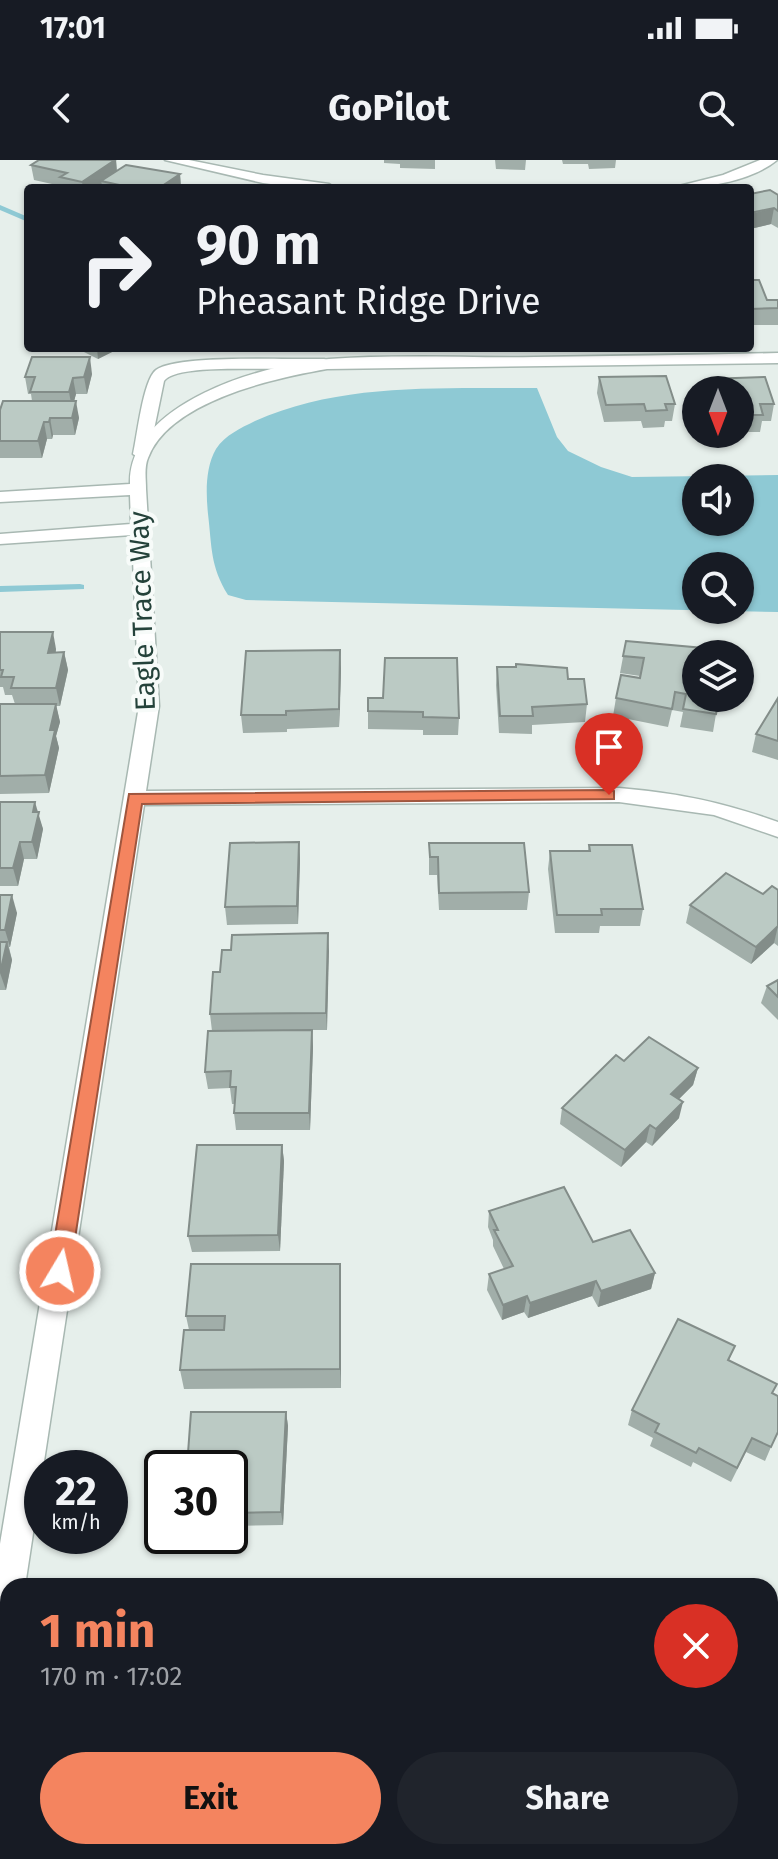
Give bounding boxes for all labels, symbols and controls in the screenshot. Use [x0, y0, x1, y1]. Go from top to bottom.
text: 17:01 [40, 10, 106, 46]
icon: back [40, 86, 84, 130]
text: GoPilot [328, 86, 450, 130]
icon: search [694, 86, 738, 130]
text: 90 m [196, 212, 321, 279]
icon: right [64, 216, 168, 320]
text: Pheasant Ridge Drive [196, 280, 541, 324]
north arrow [682, 376, 754, 448]
map controls [682, 376, 754, 712]
button: sound [682, 464, 754, 536]
street label: Eagle Trace Way [122, 510, 162, 712]
button: search [682, 552, 754, 624]
button: layers [682, 640, 754, 712]
pin [575, 713, 643, 795]
icon: arrive [587, 725, 631, 769]
position arrow [18, 1229, 102, 1313]
speed limit sign: 30 [144, 1450, 248, 1554]
text: 22 [55, 1468, 97, 1516]
text: km/h [51, 1510, 101, 1534]
text: 1 min [40, 1602, 155, 1660]
button: close [654, 1604, 738, 1688]
text: 170 m · 17:02 [40, 1661, 182, 1692]
button: Exit [40, 1752, 381, 1844]
button: Share [397, 1752, 738, 1844]

